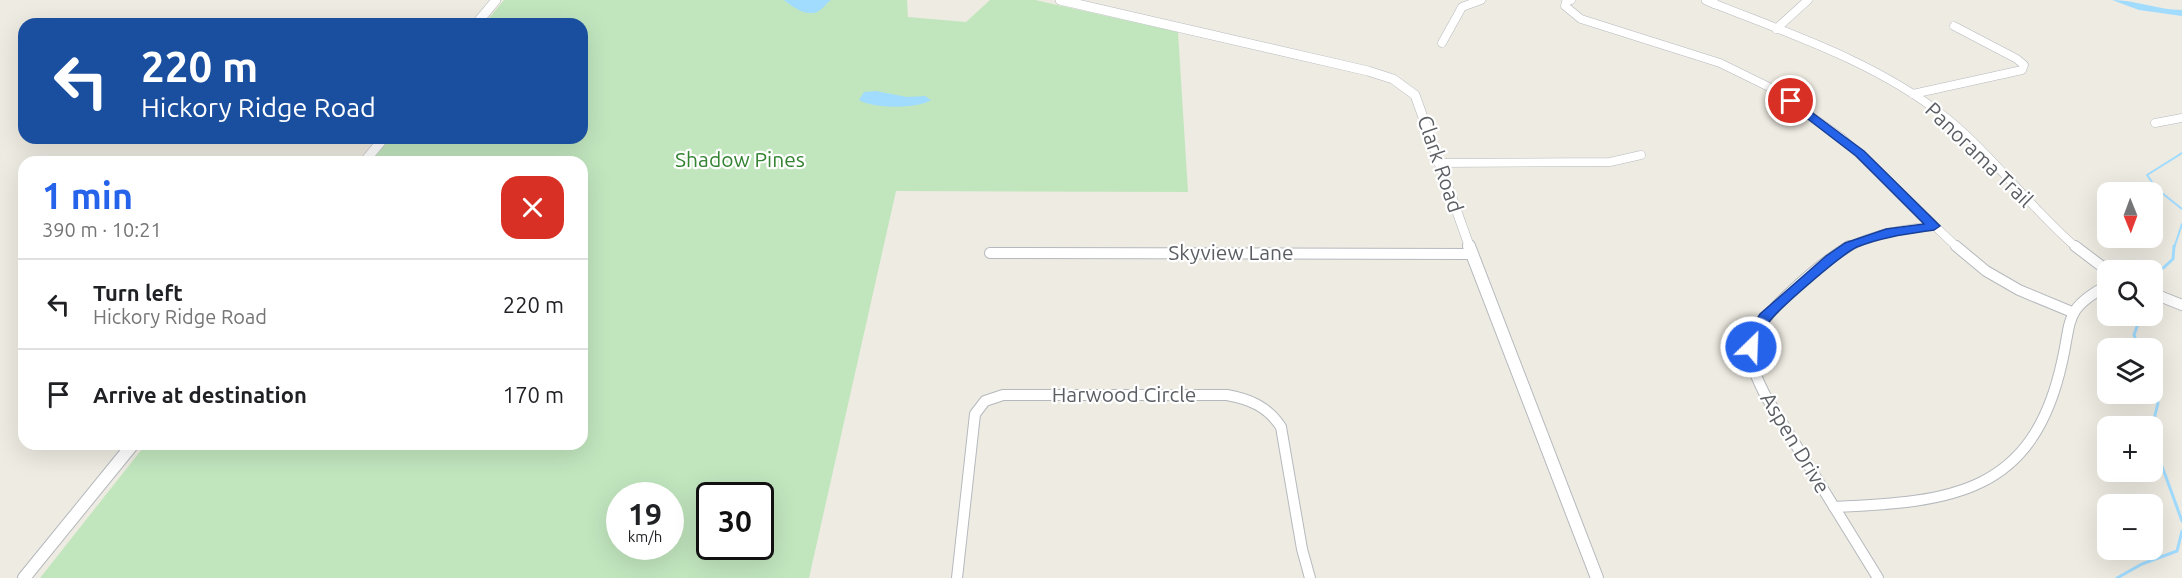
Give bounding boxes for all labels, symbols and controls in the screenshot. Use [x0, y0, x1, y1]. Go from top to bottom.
icon: left [42, 42, 120, 120]
text: 220 m [141, 43, 258, 90]
pin [1765, 75, 1816, 126]
icon: arrive [1774, 84, 1807, 117]
text: Hickory Ridge Road [141, 92, 376, 122]
street label: Panorama Trail [1921, 97, 2038, 212]
street label: Clark Road [1413, 112, 1469, 215]
park label: Shadow Pines [675, 147, 805, 171]
text: 1 min [42, 175, 133, 216]
button: close [501, 176, 564, 239]
north arrow [2097, 182, 2163, 248]
map controls [2097, 182, 2163, 560]
text: 390 m · 10:21 [42, 218, 162, 241]
street label: Skyview Lane [1168, 240, 1294, 264]
button: search [2097, 260, 2163, 326]
text: Turn left [93, 280, 183, 305]
icon: left [42, 288, 75, 321]
text: 220 m [503, 292, 564, 317]
text: Hickory Ridge Road [93, 305, 267, 328]
position arrow [1719, 315, 1783, 379]
button: layers [2097, 338, 2163, 404]
icon: arrive [42, 378, 75, 411]
text: Arrive at destination [93, 382, 307, 407]
text: 170 m [503, 382, 564, 407]
street label: Harwood Circle [1052, 382, 1196, 406]
street label: Aspen Drive [1756, 388, 1835, 497]
button: + [2097, 416, 2163, 482]
speed limit sign: 30 [696, 482, 774, 560]
button: − [2097, 494, 2163, 560]
text: 19 [628, 497, 662, 531]
text: km/h [628, 528, 662, 545]

